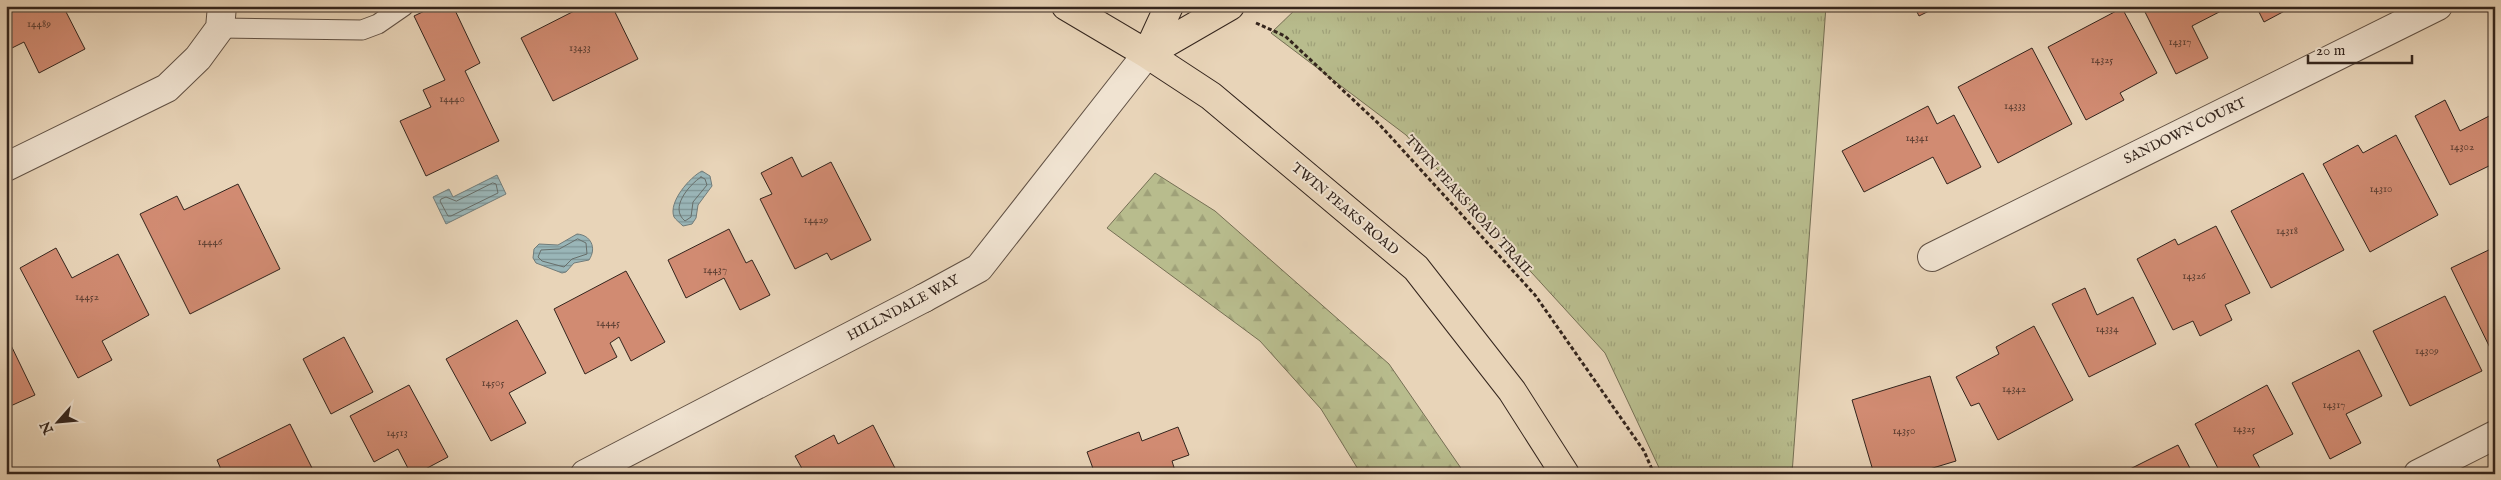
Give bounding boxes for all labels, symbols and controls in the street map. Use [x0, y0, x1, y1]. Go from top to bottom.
house number: 14489 [27, 17, 51, 31]
scale bar [2308, 32, 2412, 64]
house number: 14317 [2169, 35, 2191, 49]
house number: 13433 [569, 41, 591, 55]
text: 20 m [2316, 41, 2346, 60]
house number: 14325 [2091, 53, 2113, 67]
house number: 14440 [439, 92, 465, 106]
street label: SANDOWN COURT [2121, 93, 2250, 168]
house number: 14333 [2004, 99, 2026, 113]
house number: 14341 [1905, 131, 1929, 145]
street label: TWIN PEAKS ROAD TRAIL [1401, 132, 1537, 280]
house number: 14302 [2450, 140, 2474, 154]
street label: TWIN PEAKS ROAD [1288, 159, 1402, 259]
house number: 14310 [2369, 182, 2393, 196]
house number: 14429 [804, 213, 829, 227]
house number: 14318 [2276, 224, 2298, 238]
house number: 14446 [198, 235, 223, 249]
house number: 14437 [703, 263, 727, 277]
house number: 14326 [2182, 269, 2206, 283]
street label: HILLNDALE WAY [844, 270, 964, 345]
house number: 14452 [75, 290, 99, 304]
house number: 14445 [596, 316, 620, 330]
house number: 14334 [2095, 322, 2119, 336]
house number: 14309 [2415, 344, 2439, 358]
house number: 14505 [482, 376, 504, 390]
house number: 14342 [2002, 382, 2026, 396]
north arrow [32, 398, 82, 448]
house number: 14317 [2323, 398, 2345, 412]
text: N [37, 418, 59, 438]
house number: 14325 [2233, 422, 2255, 436]
house number: 14350 [1893, 424, 1915, 438]
house number: 14513 [386, 426, 408, 440]

